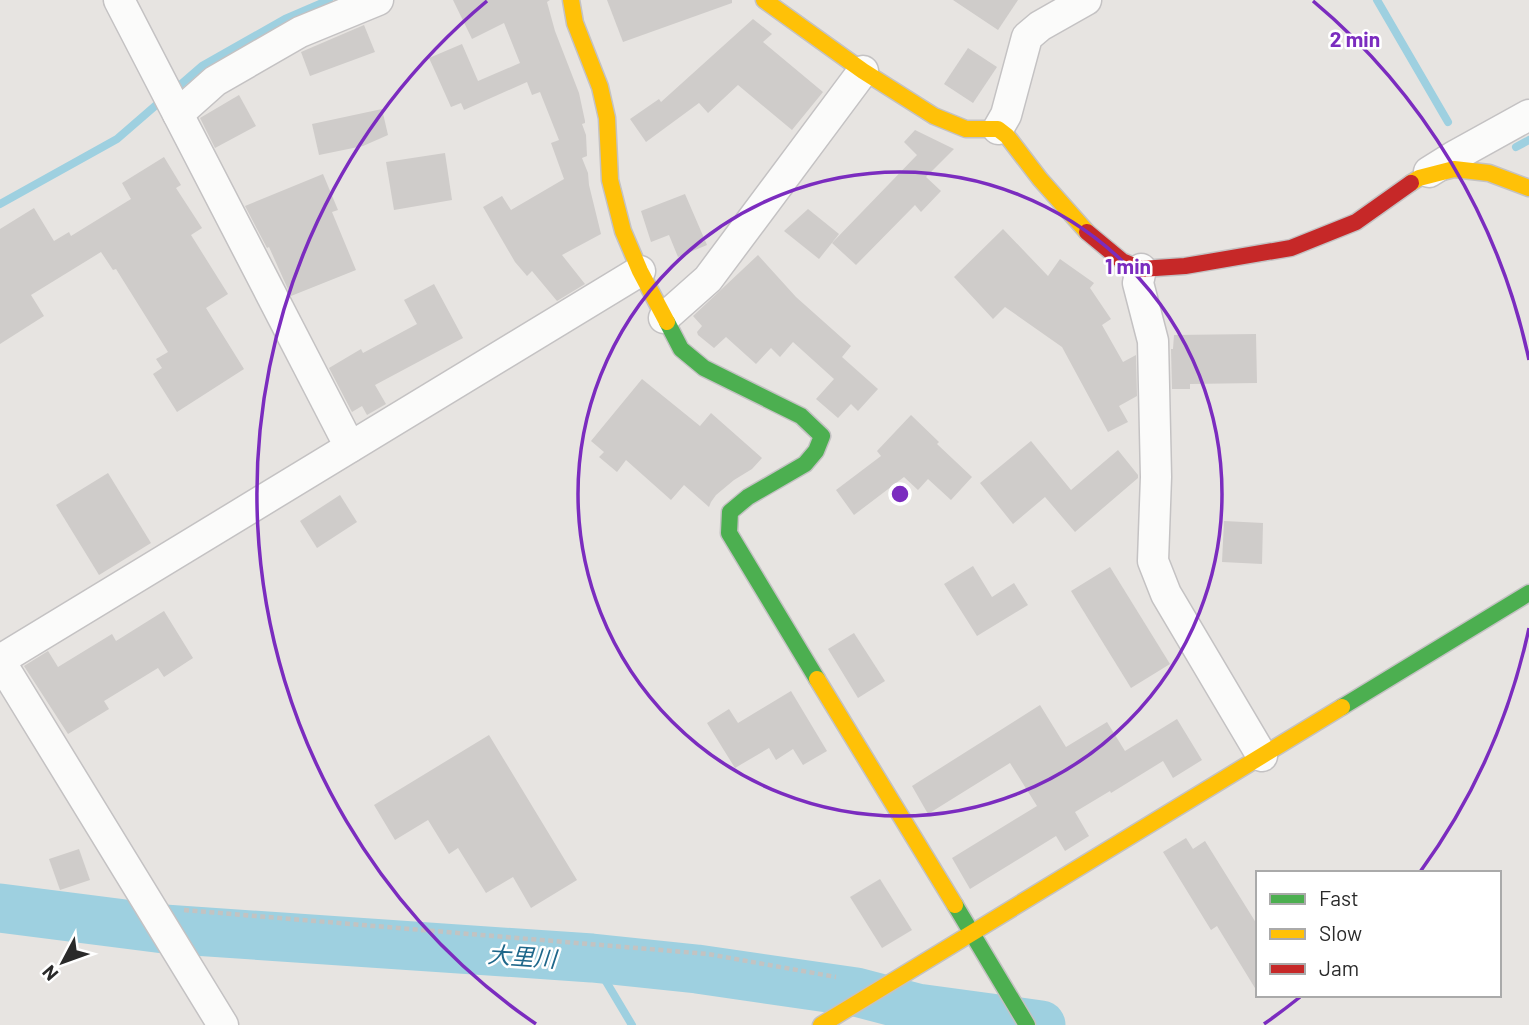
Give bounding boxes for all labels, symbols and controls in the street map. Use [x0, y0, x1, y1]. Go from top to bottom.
text: 2 min [1330, 26, 1380, 51]
text: 1 min [1105, 253, 1151, 278]
centre of rings [888, 482, 912, 506]
legend [1256, 871, 1501, 997]
text: Fast [1319, 885, 1359, 910]
text: Slow [1319, 920, 1362, 945]
north arrow [28, 927, 98, 997]
water label: 大里川 [487, 940, 560, 973]
text: Jam [1319, 955, 1359, 980]
text: N [37, 961, 63, 986]

